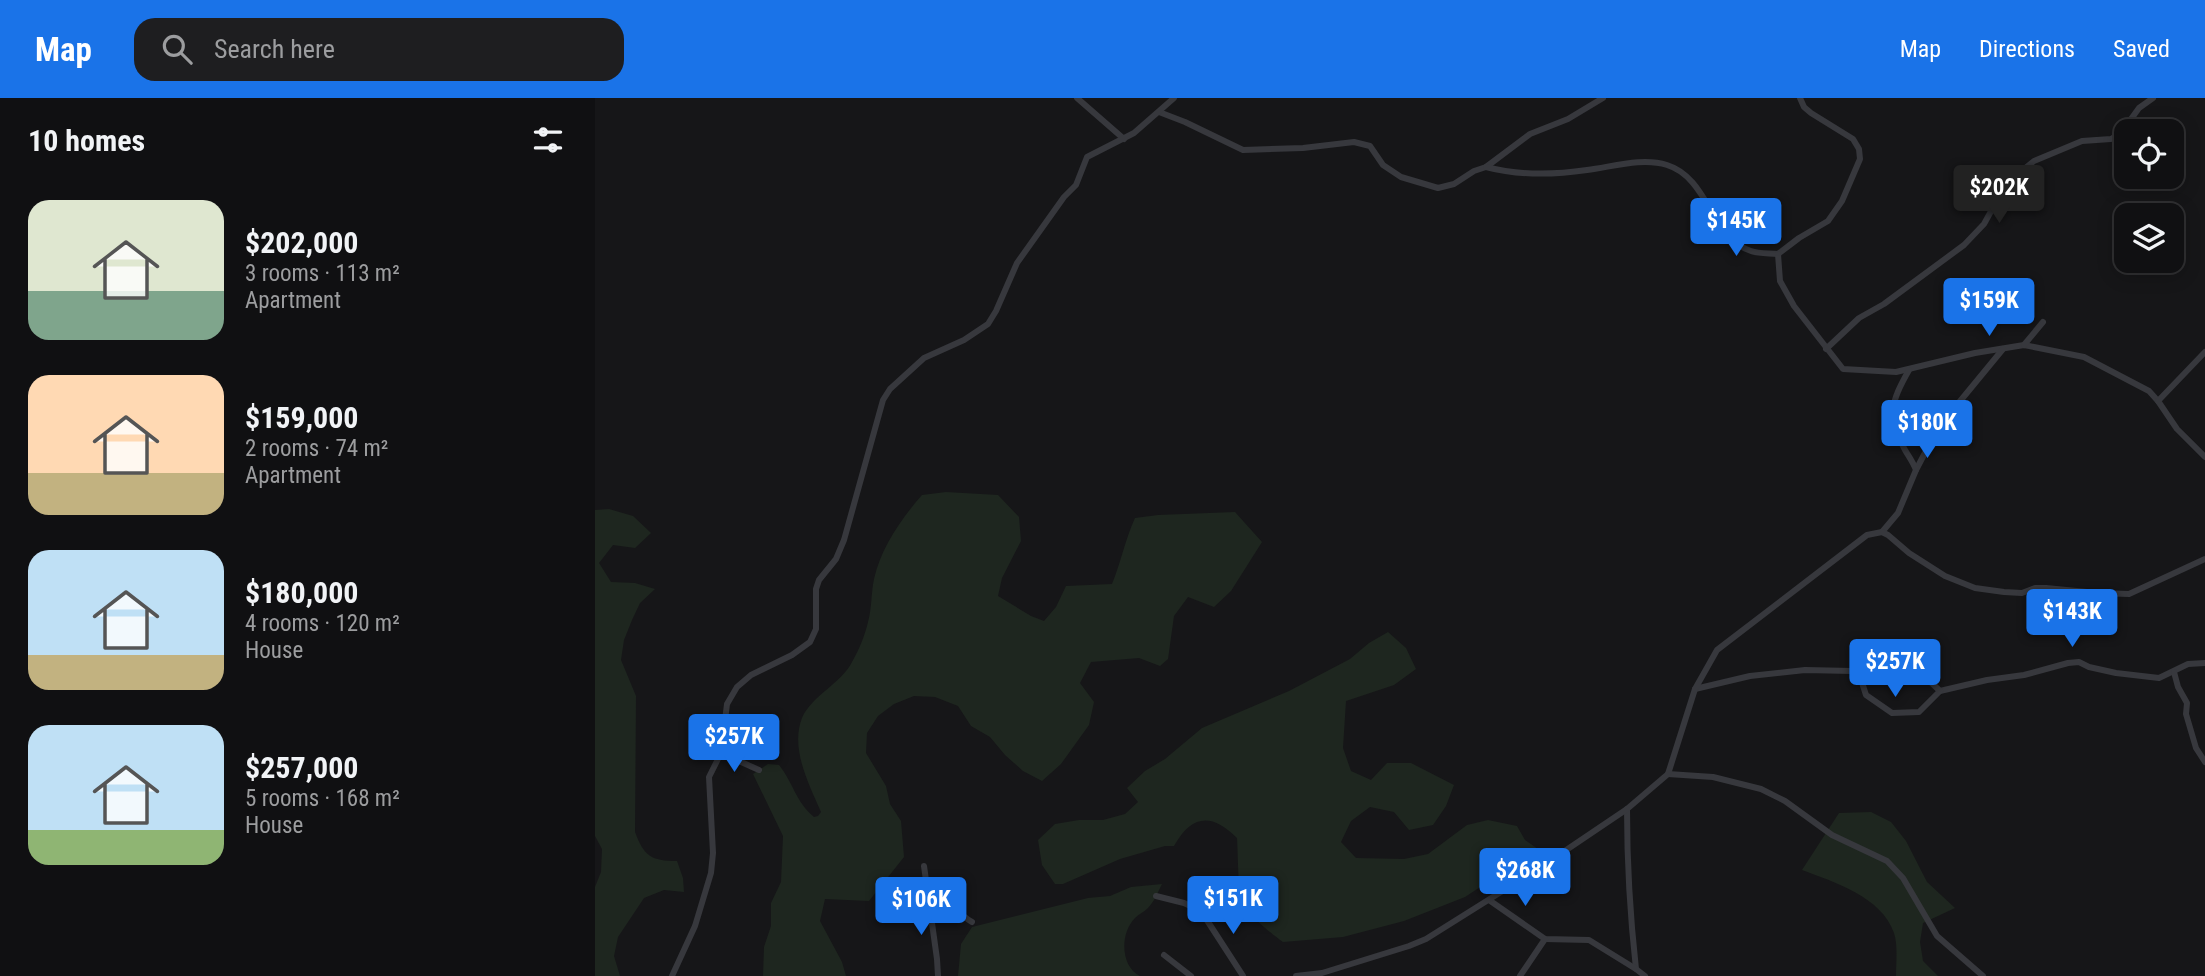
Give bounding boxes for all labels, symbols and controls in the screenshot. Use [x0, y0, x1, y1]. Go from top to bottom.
search box [134, 18, 624, 81]
text: Map [35, 30, 92, 69]
icon: search [158, 30, 196, 68]
text: Search here [214, 34, 335, 64]
text: Map [1900, 35, 1941, 63]
text: Directions [1979, 35, 2075, 63]
text: Saved [2113, 35, 2170, 63]
map controls [2114, 119, 2184, 273]
button: locate [2114, 119, 2184, 189]
icon: filters [529, 121, 567, 159]
text: 10 homes [28, 123, 145, 158]
pin: $202K [1950, 166, 2048, 225]
text: $202K [1969, 174, 2029, 201]
pin: $145K [1687, 198, 1785, 258]
button: layers [2114, 203, 2184, 273]
text: $145K [1706, 207, 1766, 234]
text: $202,000 [245, 225, 358, 260]
icon: home [84, 228, 168, 312]
text: 3 rooms · 113 m² [245, 260, 400, 287]
pin: $159K [1940, 278, 2038, 338]
text: Apartment [245, 287, 341, 314]
text: $159K [1959, 287, 2019, 314]
text: $159,000 [245, 400, 358, 435]
pin: $180K [1878, 400, 1976, 460]
icon: home [84, 403, 168, 487]
text: $180K [1897, 409, 1957, 436]
text: 2 rooms · 74 m² [245, 435, 388, 462]
text: Apartment [245, 462, 341, 489]
text: $180,000 [245, 575, 358, 610]
icon: home [84, 578, 168, 662]
pin: $143K [2023, 589, 2121, 649]
text: $143K [2042, 598, 2102, 625]
text: 4 rooms · 120 m² [245, 610, 400, 637]
text: House [245, 637, 303, 664]
pin: $257K [1846, 640, 1944, 699]
text: $257K [1865, 648, 1925, 675]
pin: $257K [685, 714, 783, 774]
text: $257K [704, 723, 764, 750]
text: $257,000 [245, 750, 358, 785]
icon: home [84, 753, 168, 837]
text: 5 rooms · 168 m² [245, 785, 400, 812]
text: House [245, 812, 303, 839]
pin: $268K [1476, 848, 1574, 908]
text: $268K [1495, 857, 1555, 884]
pin: $151K [1184, 876, 1282, 936]
pin: $106K [872, 878, 970, 937]
text: $151K [1203, 885, 1263, 912]
text: $106K [891, 886, 951, 913]

